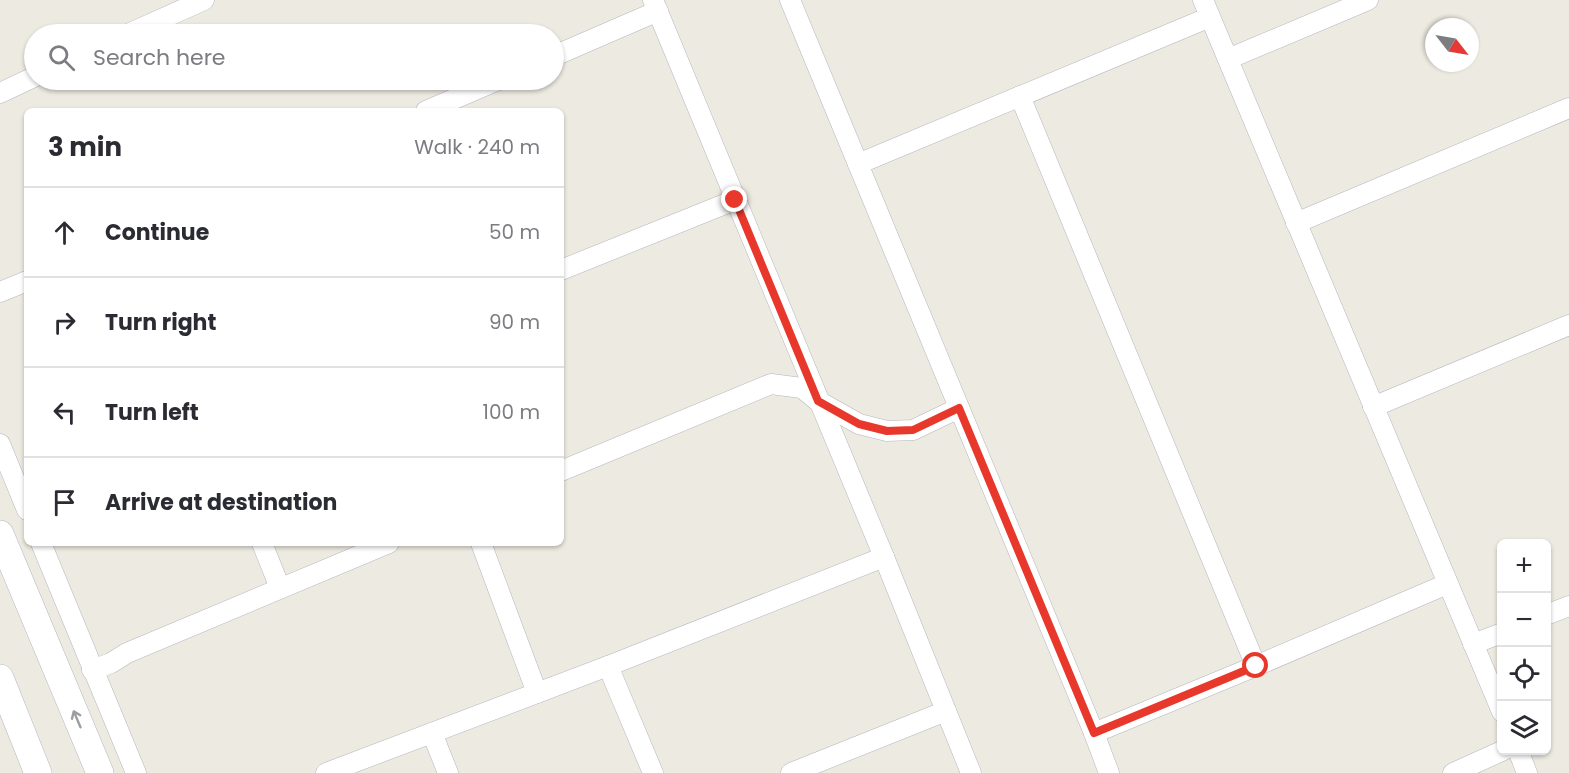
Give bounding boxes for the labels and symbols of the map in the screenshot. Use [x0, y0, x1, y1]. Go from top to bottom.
north arrow [1425, 18, 1479, 72]
route end [721, 186, 747, 212]
route start [1242, 652, 1268, 678]
one-way arrow [71, 710, 82, 729]

